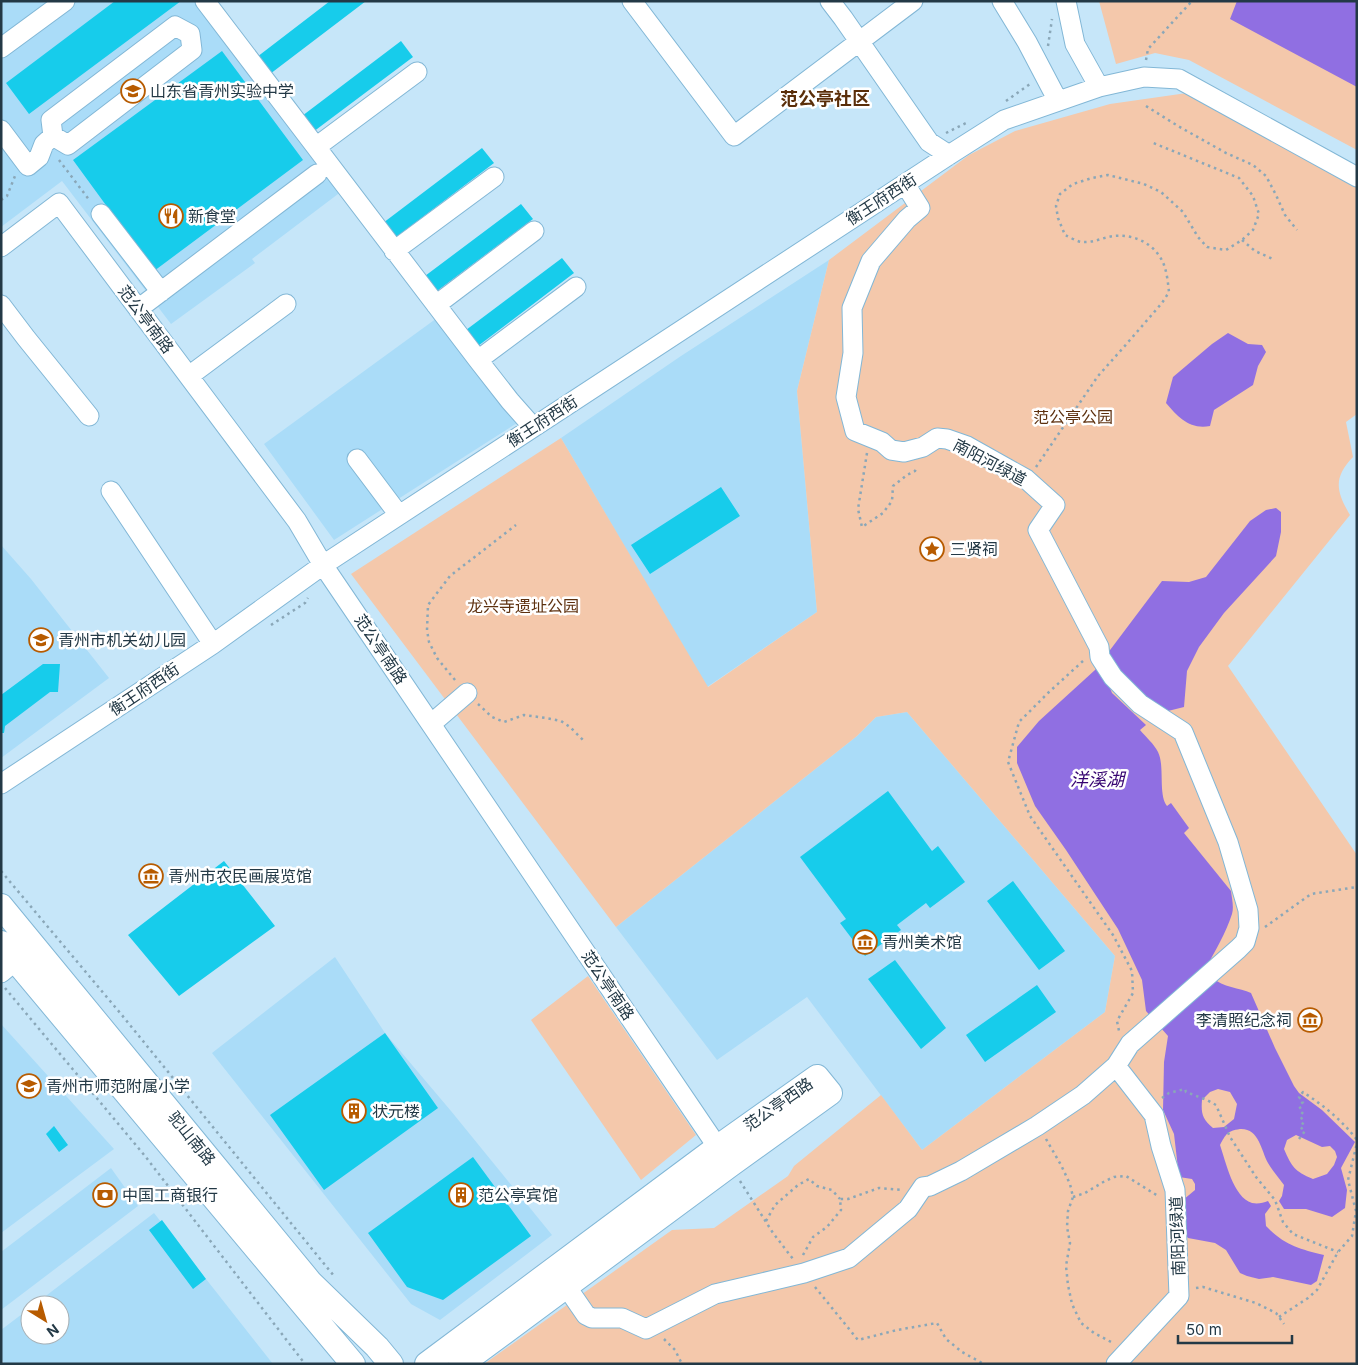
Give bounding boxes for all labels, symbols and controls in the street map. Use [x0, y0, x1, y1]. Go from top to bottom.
school or university icon: 山东省青州实验中学 [120, 78, 146, 104]
place label: 山东省青州实验中学 [150, 81, 294, 101]
district label: 范公亭社区 [780, 88, 870, 109]
street label: 衡王府西街 [842, 169, 920, 229]
restaurant icon: 新食堂 [158, 203, 184, 229]
place label: 新食堂 [188, 206, 236, 226]
street label: 范公亭南路 [114, 281, 178, 357]
street label: 衡王府西街 [503, 391, 581, 451]
park label: 范公亭公园 [1033, 407, 1113, 427]
street label: 南阳河绿道 [950, 434, 1030, 490]
place icon: 三贤祠 [919, 536, 945, 562]
place label: 三贤祠 [950, 539, 998, 559]
park label: 龙兴寺遗址公园 [467, 596, 579, 616]
street label: 范公亭南路 [350, 610, 412, 688]
school or university icon: 青州市机关幼儿园 [28, 627, 54, 653]
place label: 青州市机关幼儿园 [58, 630, 186, 650]
street label: 衡王府西街 [105, 658, 183, 720]
water label: 洋溪湖 [1070, 769, 1127, 790]
museum icon: 青州市农民画展览馆 [138, 863, 164, 889]
place label: 青州市农民画展览馆 [168, 866, 312, 886]
museum icon: 青州美术馆 [852, 929, 878, 955]
place label: 青州美术馆 [882, 932, 962, 952]
street label: 范公亭南路 [577, 946, 639, 1024]
museum icon: 李清照纪念祠 [1297, 1007, 1323, 1033]
place label: 李清照纪念祠 [1196, 1010, 1292, 1030]
school or university icon: 青州市师范附属小学 [16, 1073, 42, 1099]
street label: 范公亭西路 [739, 1073, 817, 1135]
place label: 青州市师范附属小学 [46, 1076, 190, 1096]
building icon: 状元楼 [341, 1098, 367, 1124]
place label: 状元楼 [372, 1101, 420, 1121]
street label: 驼山南路 [164, 1107, 220, 1169]
bank icon: 中国工商银行 [92, 1182, 118, 1208]
building icon: 范公亭宾馆 [448, 1182, 474, 1208]
place label: 中国工商银行 [122, 1185, 218, 1205]
place label: 范公亭宾馆 [478, 1185, 558, 1205]
street label: 南阳河绿道 [1166, 1196, 1188, 1276]
north arrow [20, 1295, 70, 1345]
scale bar [1178, 1312, 1292, 1344]
text: 50 m [1186, 1320, 1222, 1339]
text: N [44, 1321, 63, 1341]

